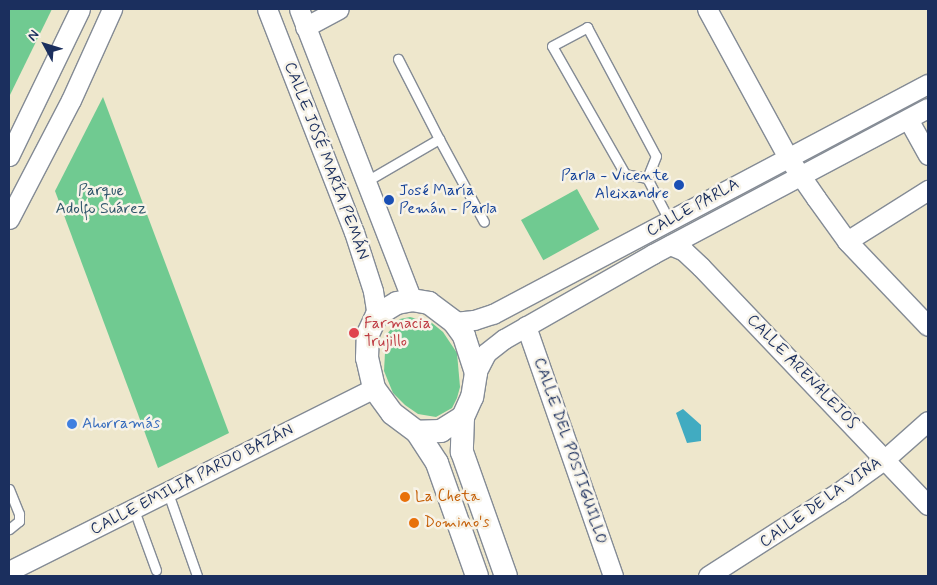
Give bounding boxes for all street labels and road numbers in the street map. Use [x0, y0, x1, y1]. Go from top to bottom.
street label: CALLE JOSÉ MARÍA PEMÁN [280, 60, 372, 262]
street label: CALLE PARLA [644, 175, 742, 241]
street label: CALLE ARENALEJOS [742, 310, 862, 434]
street label: CALLE DEL POSTIGUILLO [529, 356, 611, 546]
street label: CALLE EMILIA PARDO BAZÁN [89, 421, 295, 539]
street label: CALLE DE LA VIÑA [757, 454, 885, 552]

